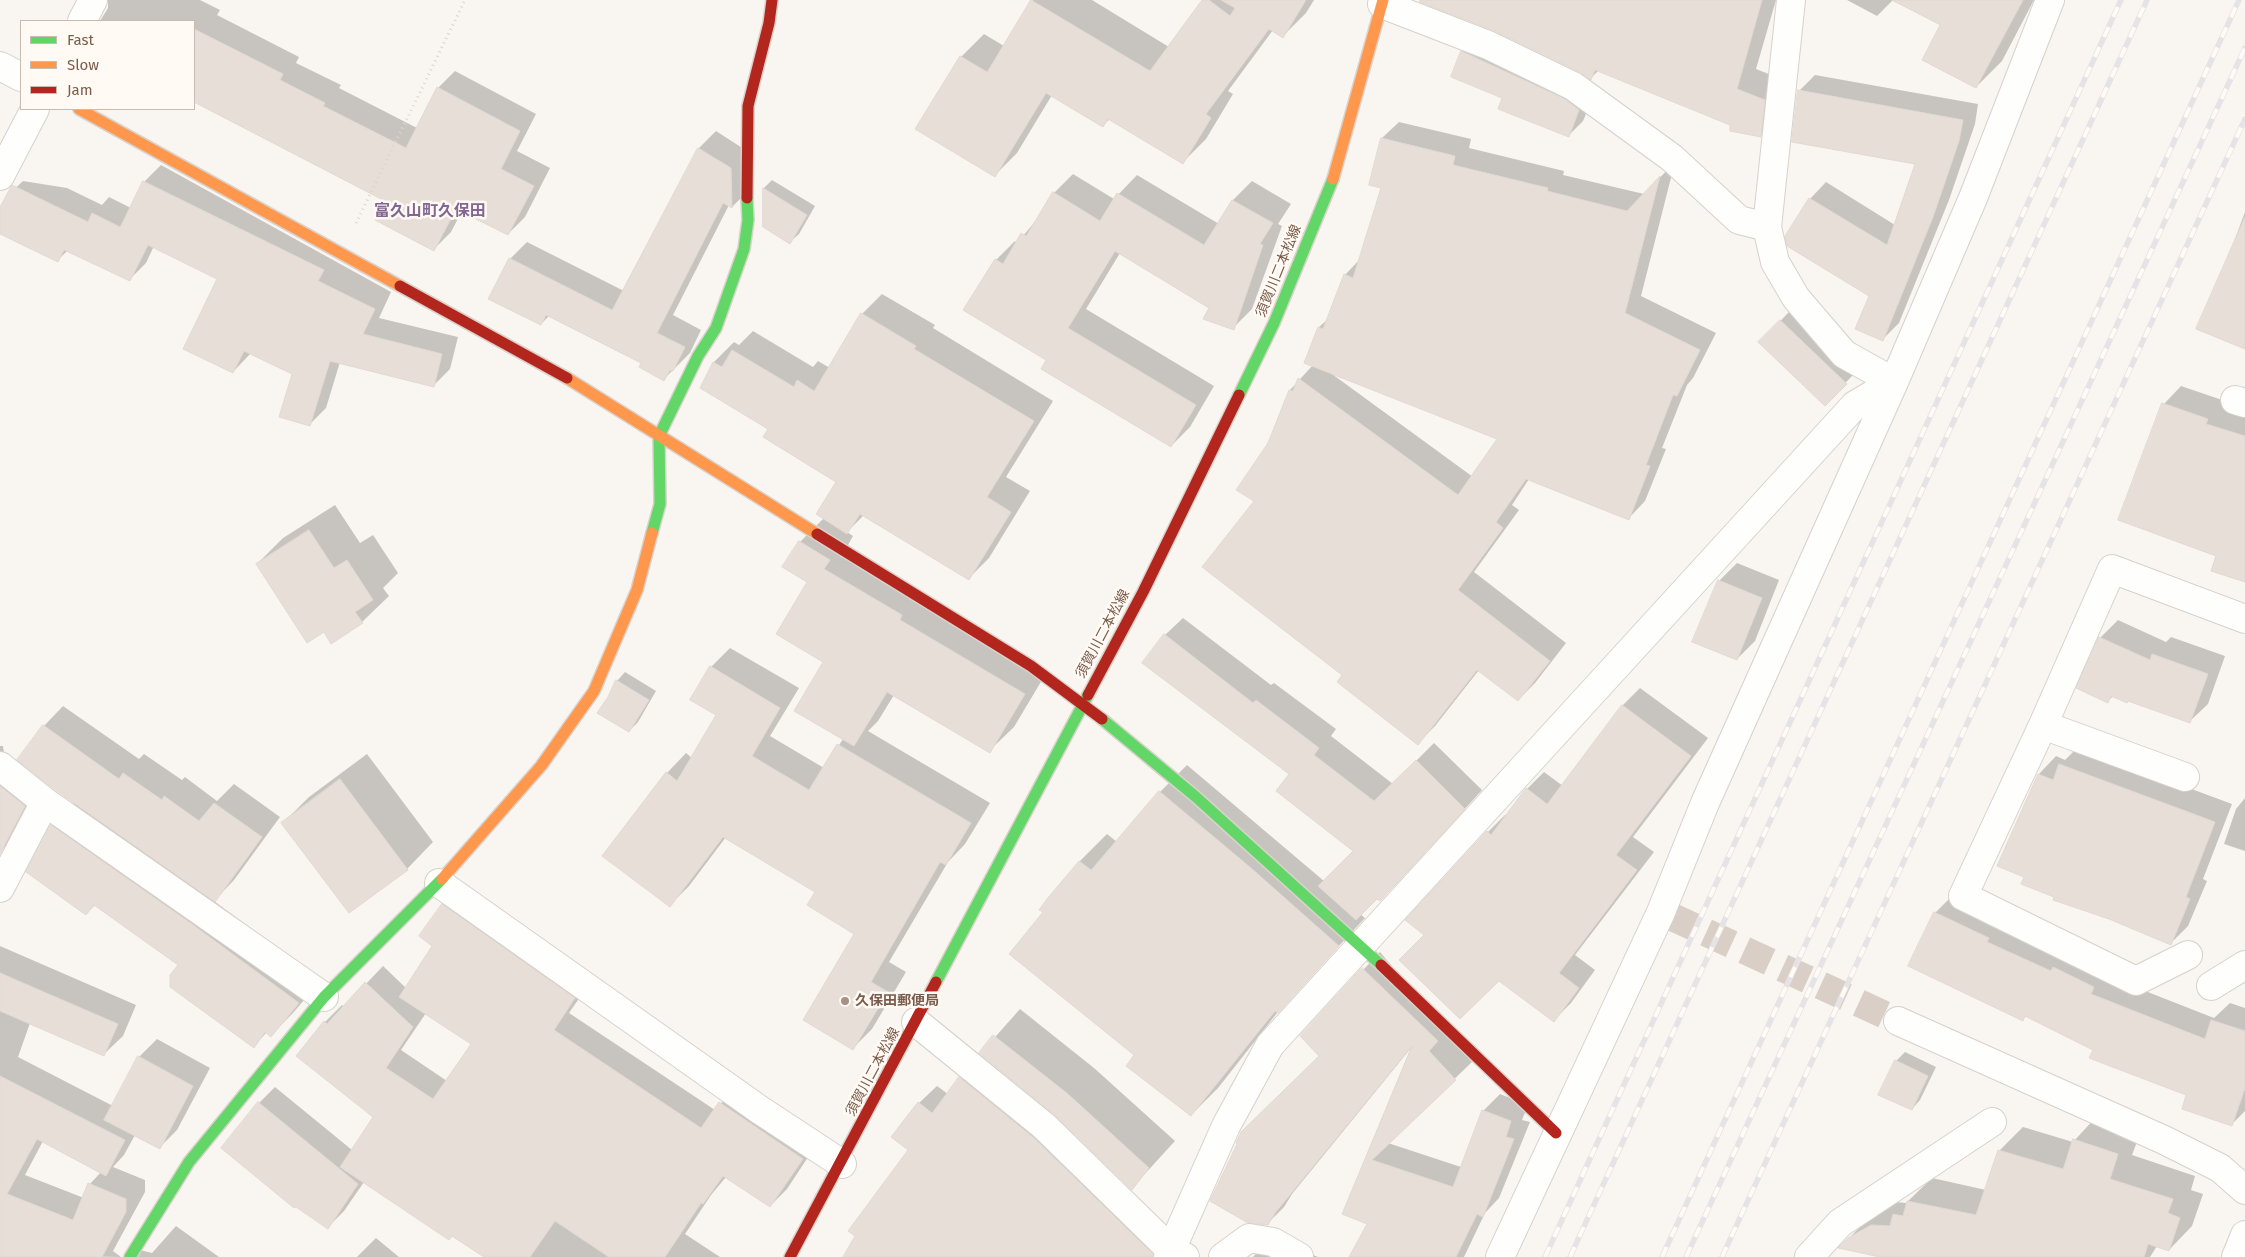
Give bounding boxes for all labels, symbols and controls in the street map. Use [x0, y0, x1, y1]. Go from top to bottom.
legend [20, 20, 195, 110]
text: Fast [67, 31, 94, 49]
text: Slow [67, 56, 99, 74]
text: Jam [67, 81, 93, 99]
district label: 富久山町久保田 [374, 202, 486, 222]
street label: 須賀川二本松線 [1253, 222, 1305, 320]
street label: 須賀川二本松線 [1073, 587, 1133, 681]
place label: 久保田郵便局 [855, 993, 939, 1009]
marker: 久保田郵便局 [839, 995, 851, 1007]
street label: 須賀川二本松線 [843, 1025, 903, 1119]

